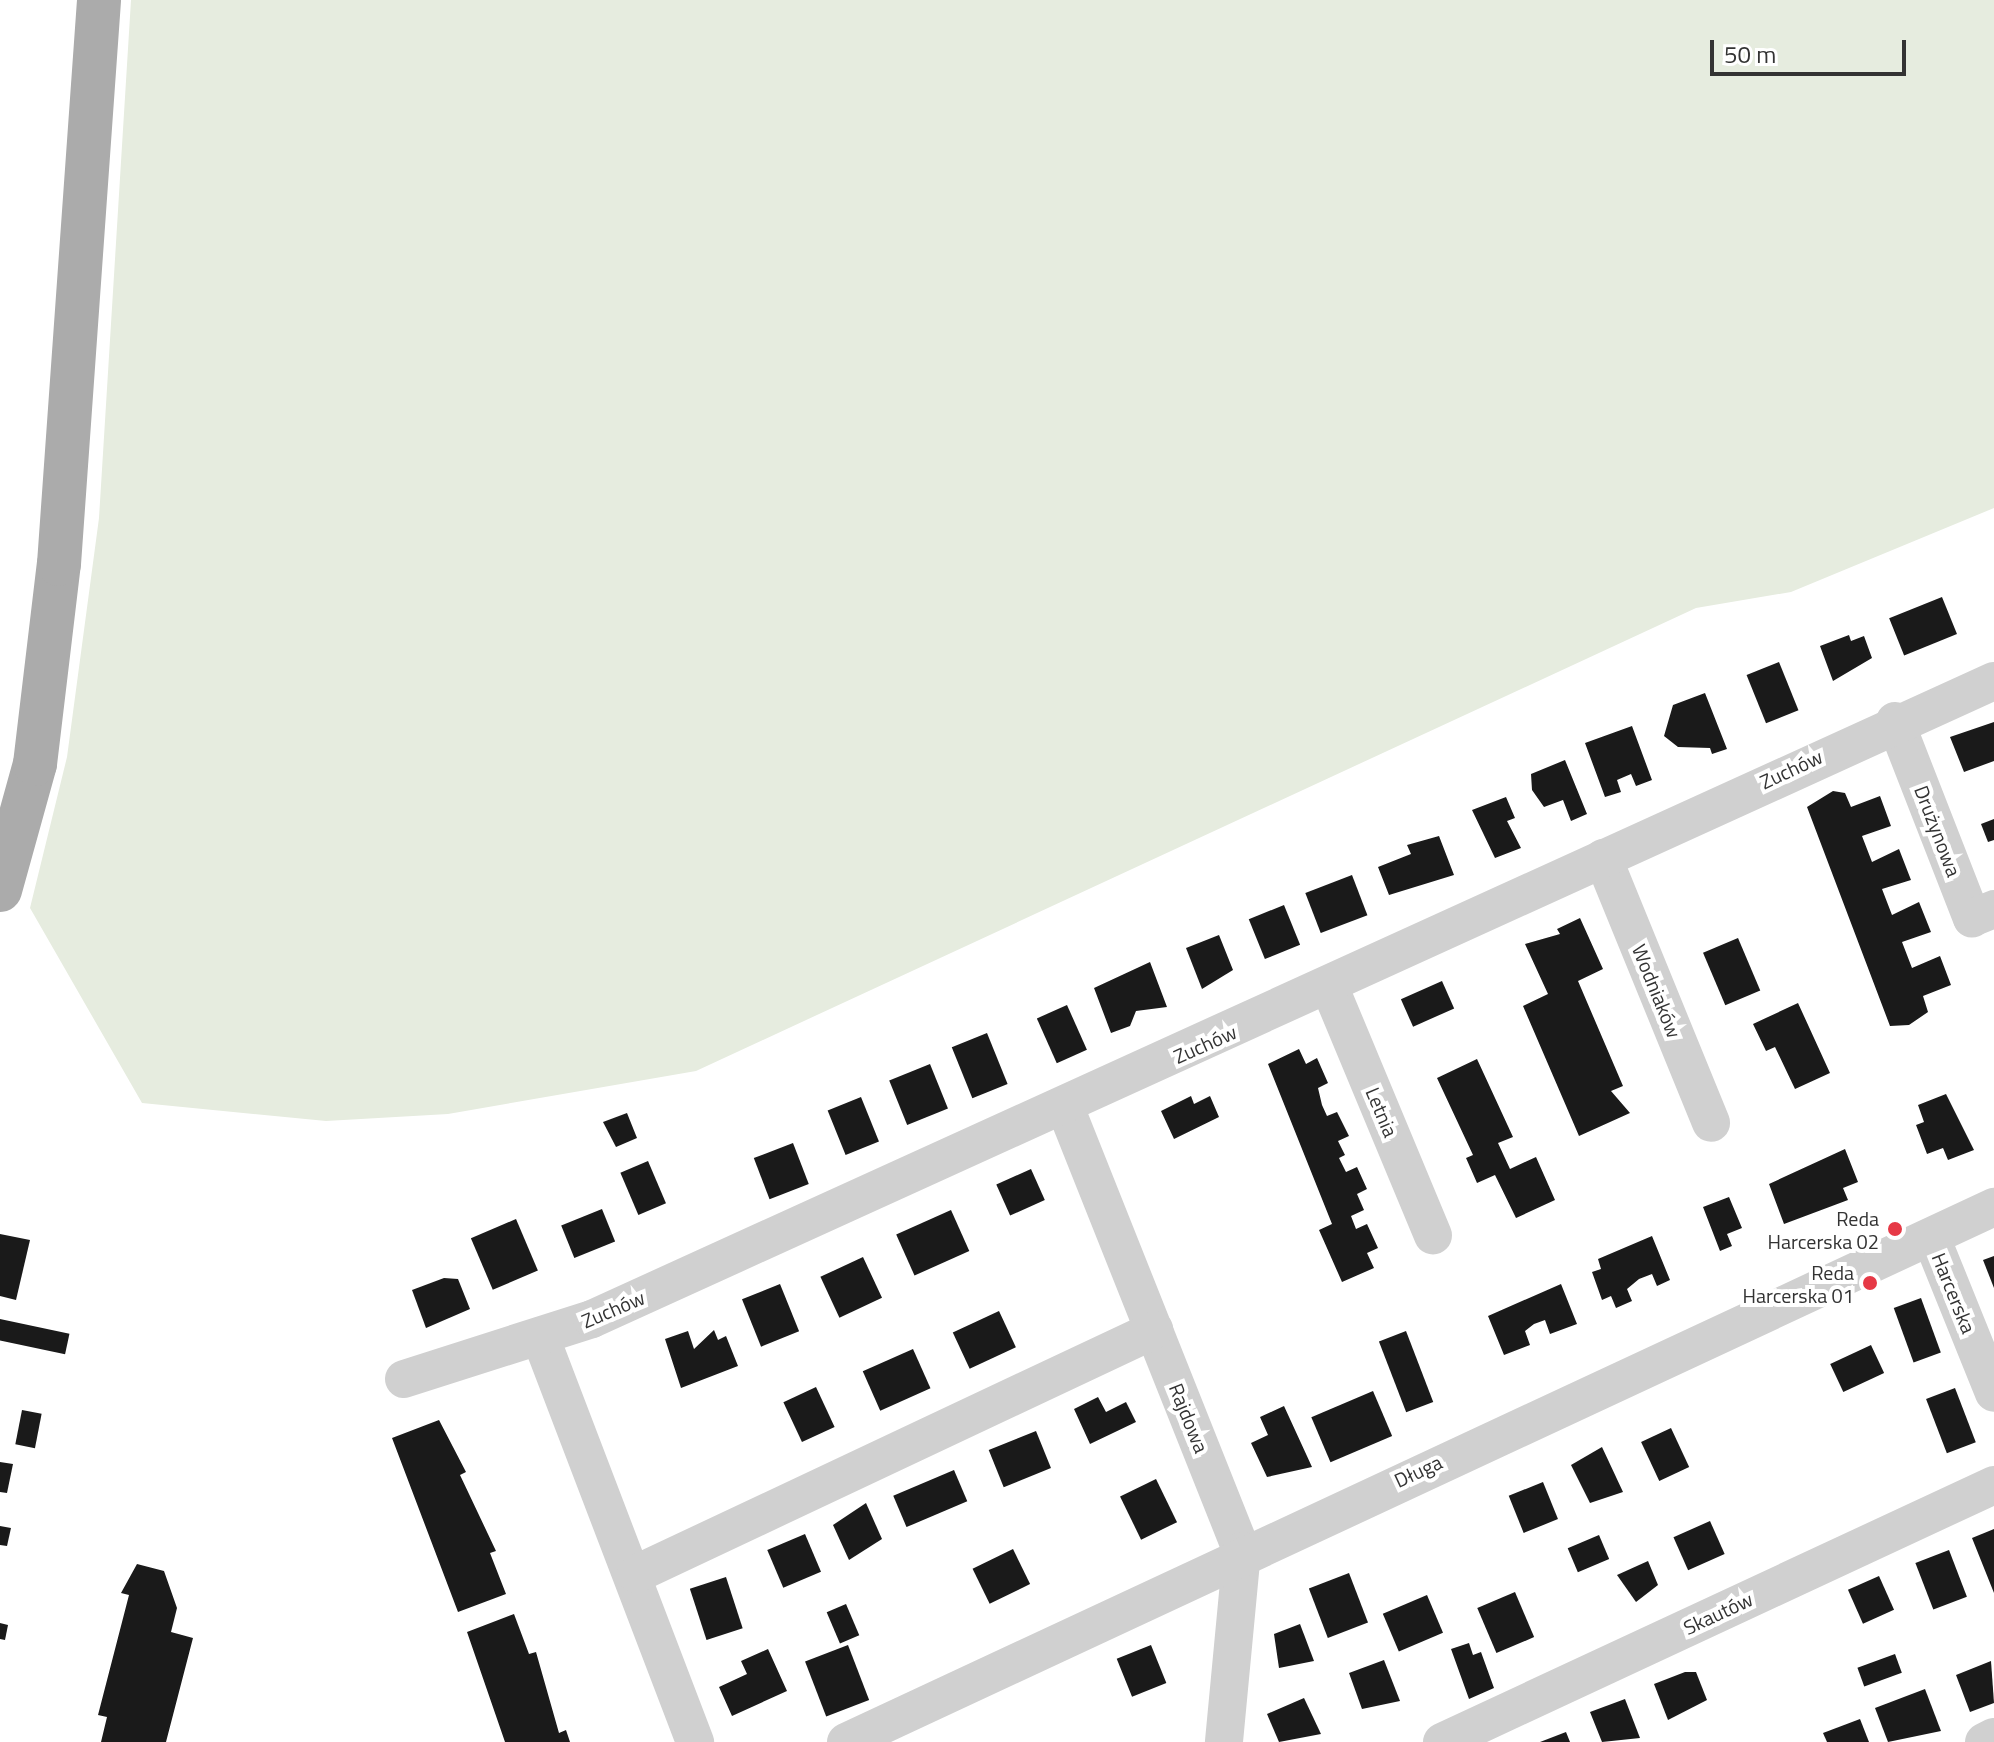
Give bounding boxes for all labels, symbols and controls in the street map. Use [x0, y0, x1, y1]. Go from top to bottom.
scale bar [1714, 24, 1910, 74]
text: 50 m [1724, 36, 1776, 72]
street label: Zuchów [1756, 744, 1826, 794]
street label: Drużynowa [1910, 782, 1966, 880]
street label: Wodniaków [1627, 941, 1687, 1041]
street label: Zuchów [1170, 1020, 1240, 1068]
street label: Letnia [1361, 1084, 1403, 1140]
place label: Reda Harcerska 02 [1768, 1206, 1879, 1253]
marker: Reda Harcerska 02 [1886, 1220, 1904, 1238]
street label: Harcerska [1927, 1249, 1981, 1337]
place label: Reda Harcerska 01 [1743, 1260, 1854, 1307]
marker: Reda Harcerska 01 [1861, 1274, 1879, 1292]
street label: Zuchów [578, 1285, 648, 1333]
street label: Rajdowa [1164, 1380, 1214, 1456]
street label: Długa [1390, 1450, 1446, 1492]
street label: Skautów [1680, 1587, 1756, 1639]

